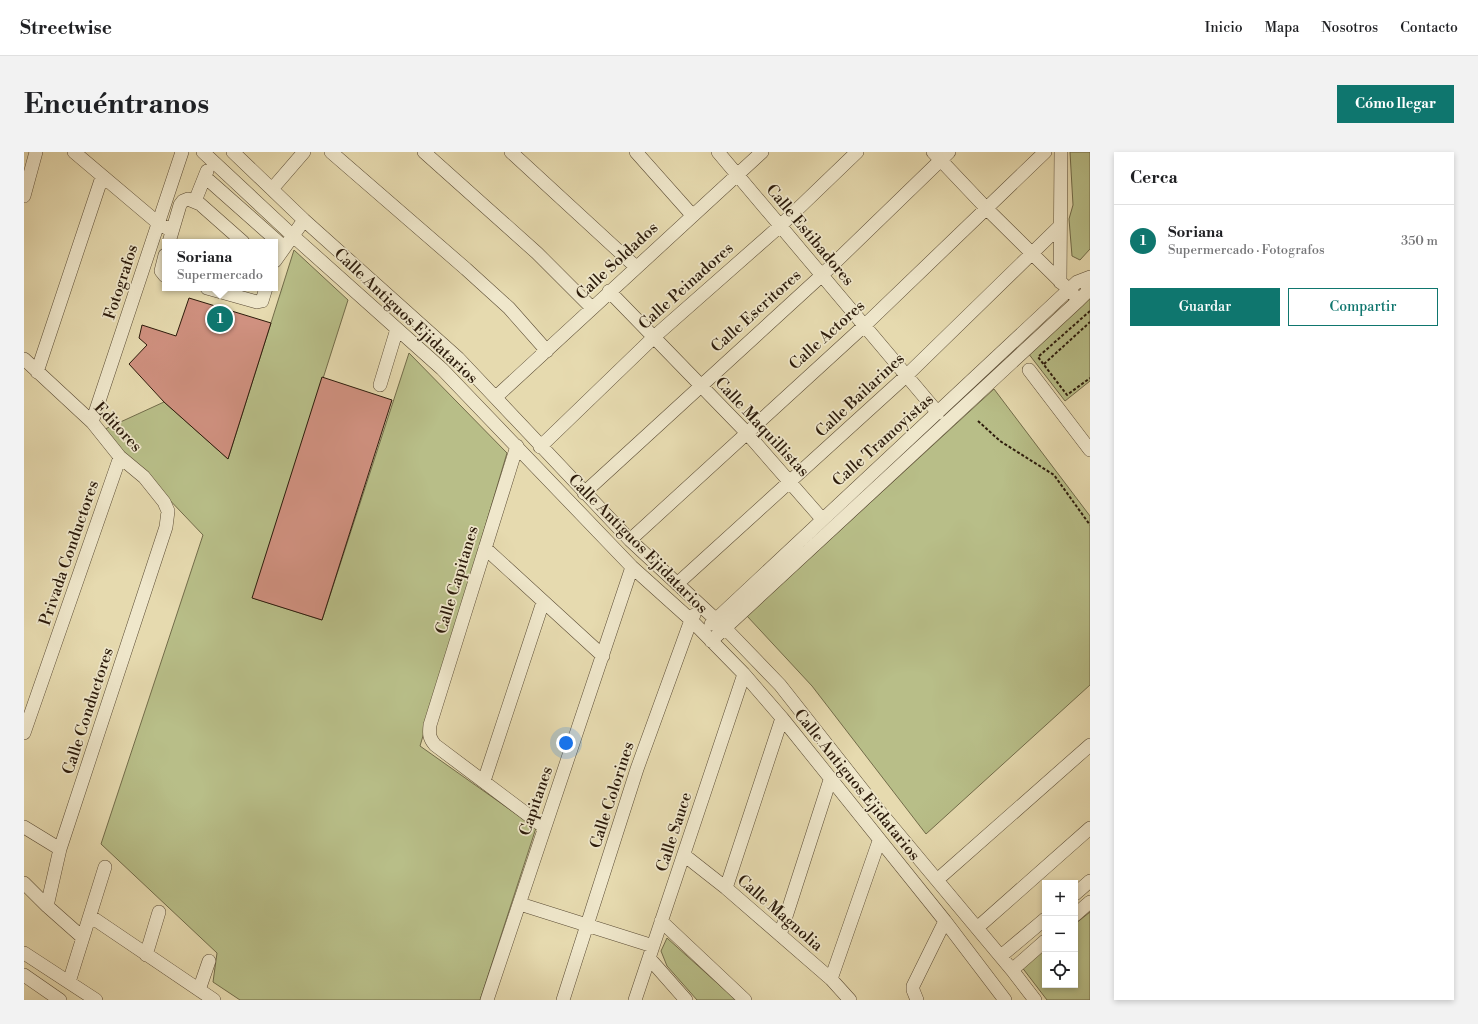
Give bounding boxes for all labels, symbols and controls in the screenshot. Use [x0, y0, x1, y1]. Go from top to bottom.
text: Streetwise [20, 16, 112, 40]
text: Inicio [1205, 19, 1243, 37]
text: Mapa [1265, 19, 1299, 37]
text: Nosotros [1321, 19, 1378, 37]
text: Contacto [1400, 19, 1458, 37]
button: Cómo llegar [1337, 85, 1454, 123]
text: Encuéntranos [24, 87, 209, 122]
text: Cerca [1130, 167, 1178, 189]
street label: Calle Estibadores [762, 180, 858, 290]
street label: Calle Soldados [572, 218, 662, 304]
text: Soriana [1168, 223, 1223, 242]
text: 1 [1140, 233, 1146, 249]
text: 350 m [1401, 233, 1438, 249]
street label: Calle Peinadores [634, 238, 738, 334]
popup [162, 239, 278, 291]
street label: Fotografos [99, 242, 143, 322]
text: Supermercado · Fotografos [1168, 242, 1325, 258]
street label: Calle Antiguos Ejidatarios [330, 244, 482, 388]
text: Soriana [177, 248, 232, 267]
street label: Calle Escritores [707, 265, 805, 357]
text: Supermercado [177, 267, 263, 283]
button: Guardar [1130, 288, 1280, 326]
button: Compartir [1288, 288, 1438, 326]
street label: Calle Actores [785, 296, 869, 374]
pin: 1 [207, 304, 233, 334]
street label: Calle Bailarines [811, 349, 909, 441]
street label: Calle Maquillistas [711, 373, 813, 481]
street label: Calle Tramoyistas [828, 389, 938, 491]
street label: Editores [90, 398, 146, 456]
street label: Calle Antiguos Ejidatarios [564, 470, 712, 618]
street label: Privada Conductores [35, 478, 103, 628]
street label: Calle Capitanes [431, 524, 483, 636]
street label: Calle Conductores [58, 645, 118, 777]
street label: Calle Antiguos Ejidatarios [790, 705, 924, 865]
your location [556, 733, 576, 753]
street label: Calle Colorines [585, 739, 639, 851]
street label: Capitanes [515, 764, 557, 838]
street label: Calle Sauce [652, 790, 696, 874]
street label: Calle Magnolia [733, 870, 828, 956]
map controls [1042, 880, 1078, 988]
button: + [1042, 880, 1078, 916]
button: − [1042, 916, 1078, 952]
button: locate [1042, 952, 1078, 988]

